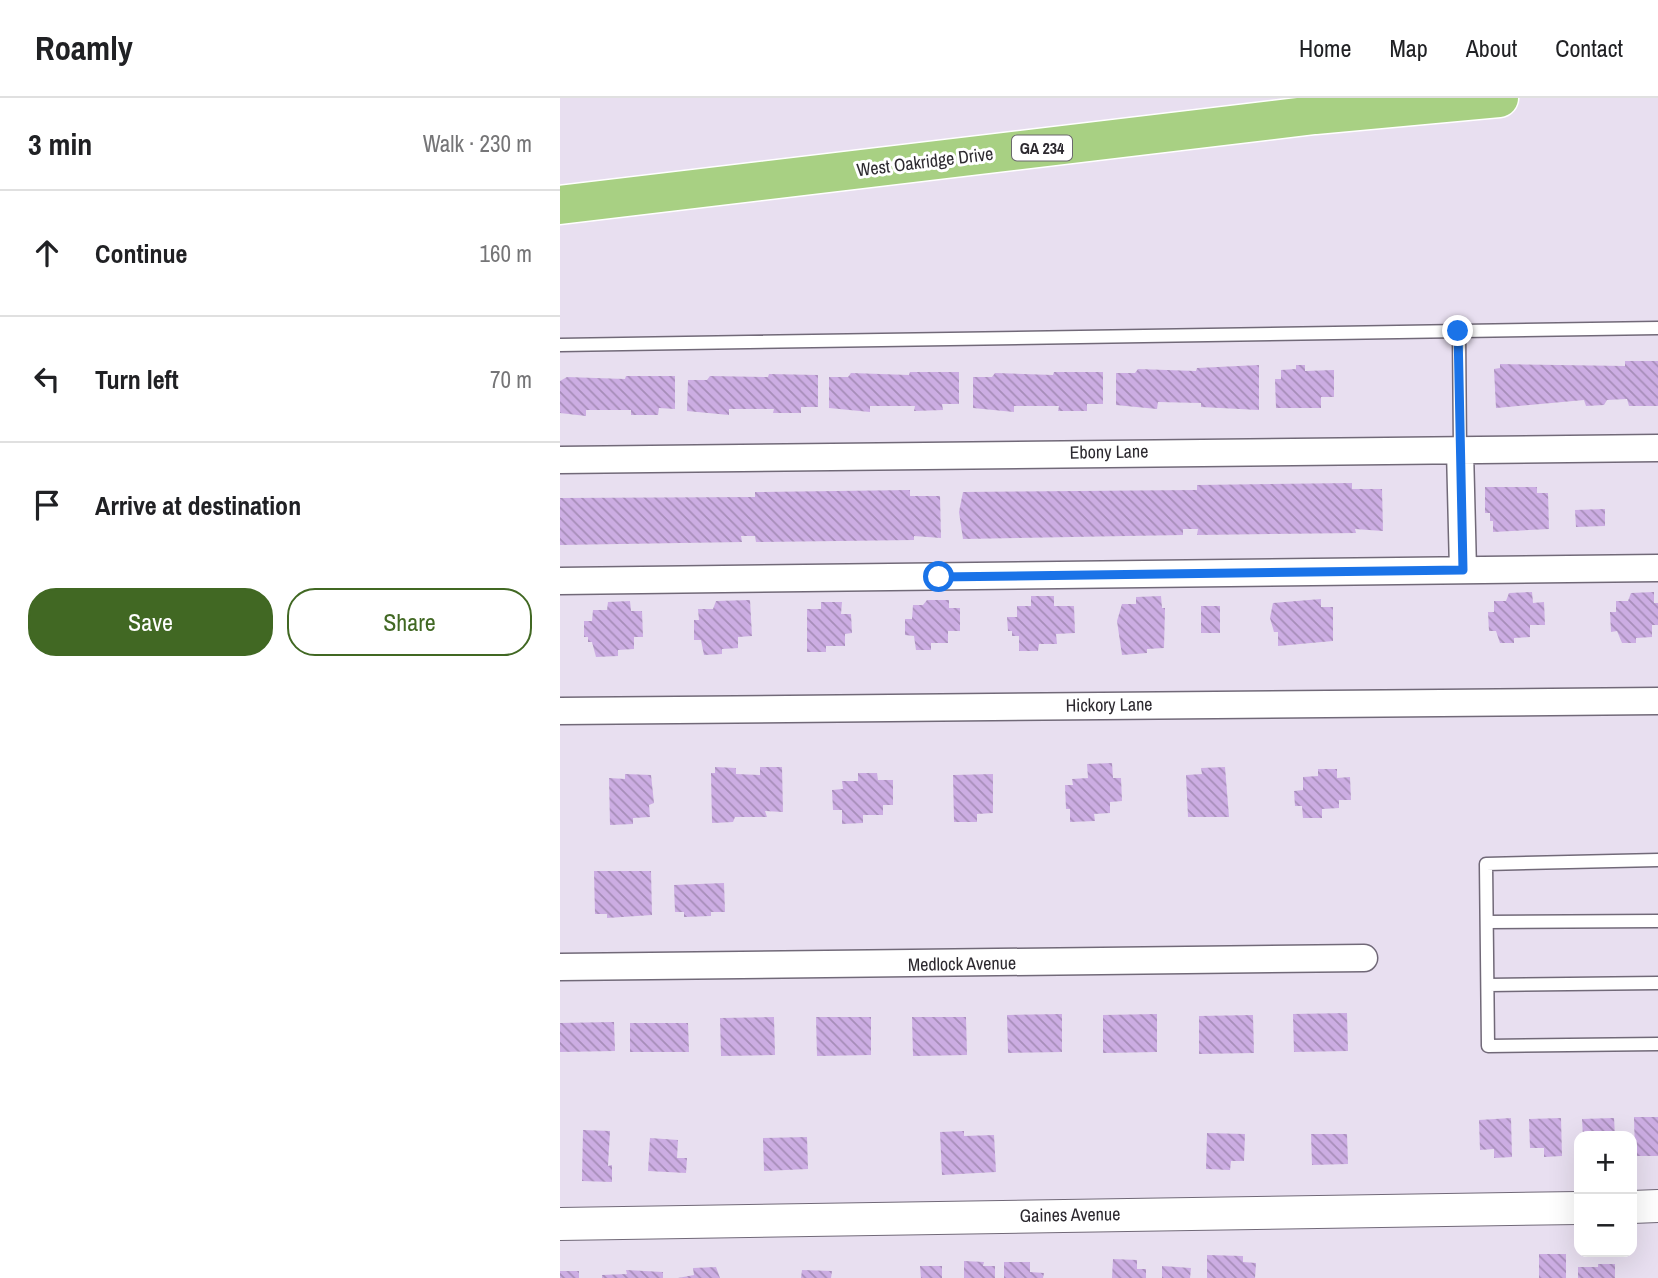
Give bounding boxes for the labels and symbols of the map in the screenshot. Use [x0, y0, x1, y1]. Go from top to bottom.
road number: GA 234 [1012, 136, 1072, 160]
street label: West Oakridge Drive [855, 141, 995, 182]
route end [1442, 315, 1473, 346]
street label: Ebony Lane [1069, 438, 1149, 465]
route start [923, 561, 954, 592]
street label: Hickory Lane [1065, 691, 1153, 718]
street label: Medlock Avenue [908, 950, 1016, 977]
street label: Gaines Avenue [1019, 1201, 1121, 1228]

